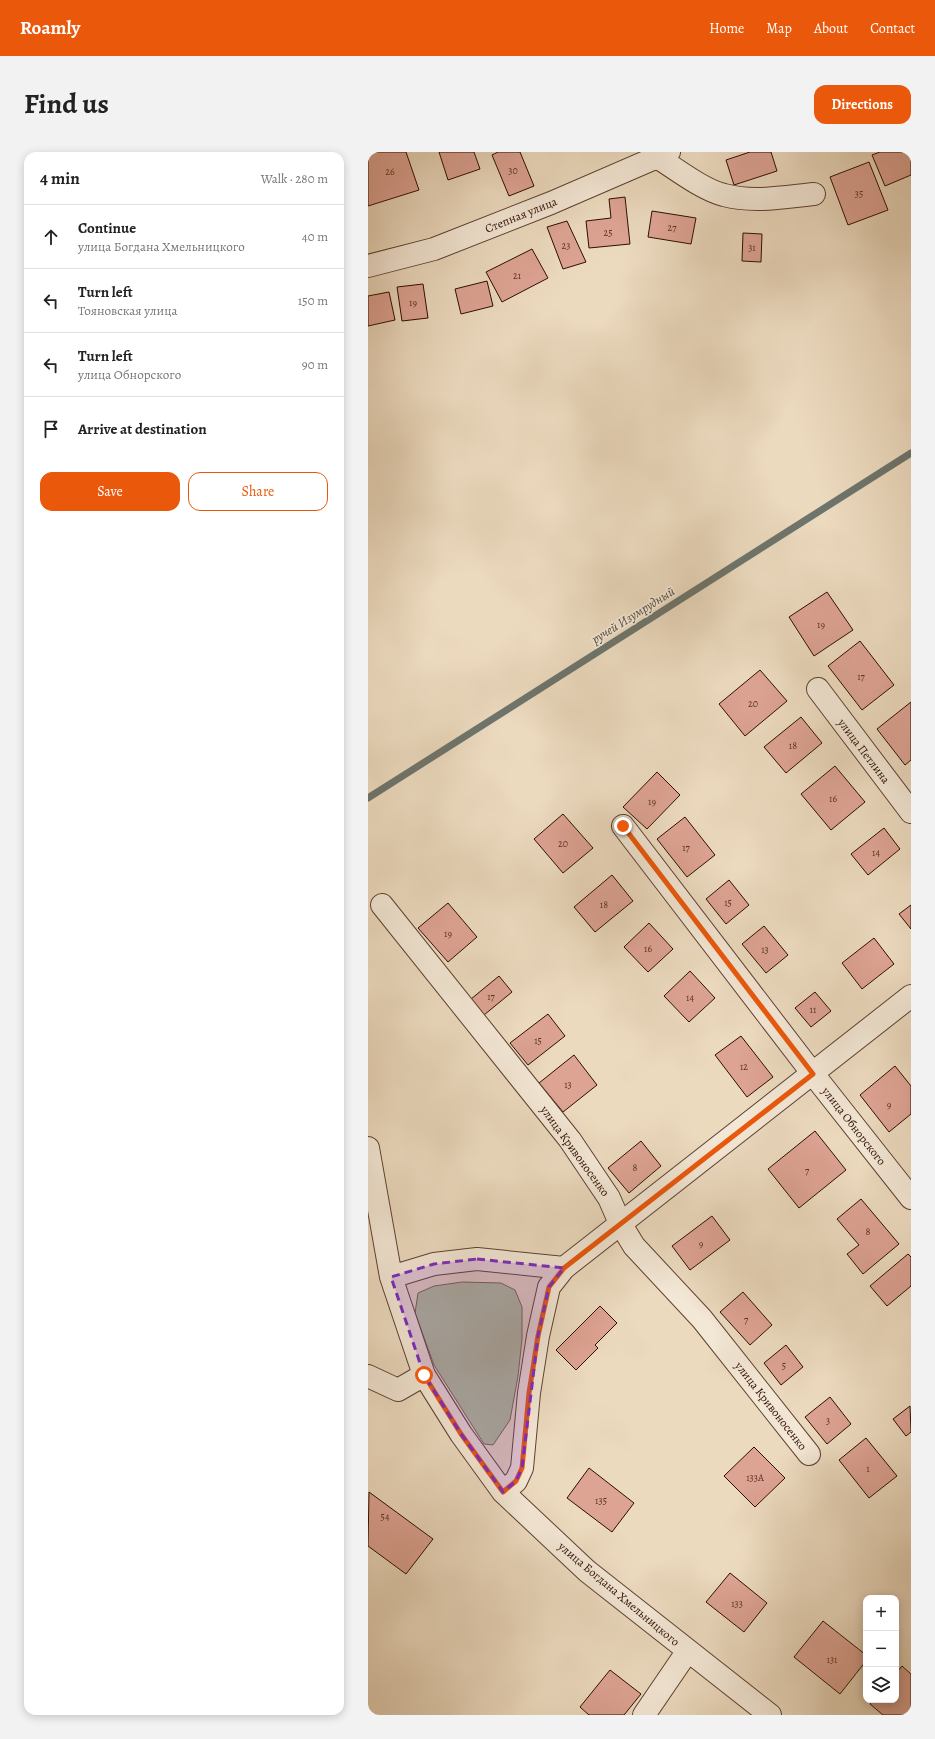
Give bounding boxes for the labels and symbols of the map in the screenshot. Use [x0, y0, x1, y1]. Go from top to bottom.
house number: 30 [508, 164, 518, 177]
house number: 26 [385, 165, 395, 178]
house number: 35 [855, 187, 863, 200]
street label: Степная улица [483, 193, 560, 237]
house number: 27 [668, 221, 677, 234]
house number: 25 [603, 226, 613, 239]
house number: 23 [562, 239, 570, 252]
house number: 31 [748, 241, 756, 254]
house number: 21 [513, 269, 522, 282]
house number: 19 [409, 296, 417, 309]
water label: ручей Изумрудный [587, 582, 678, 648]
house number: 19 [817, 618, 825, 631]
house number: 17 [857, 670, 866, 683]
house number: 20 [748, 697, 758, 710]
street label: улица Петлина [834, 714, 894, 787]
house number: 18 [789, 739, 797, 752]
house number: 16 [829, 792, 837, 805]
house number: 19 [648, 795, 656, 808]
route end [614, 817, 632, 835]
house number: 20 [558, 837, 568, 850]
house number: 17 [682, 841, 691, 854]
house number: 14 [872, 846, 880, 859]
house number: 15 [724, 896, 732, 909]
house number: 18 [600, 898, 608, 911]
house number: 19 [444, 927, 452, 940]
house number: 16 [644, 942, 652, 955]
house number: 13 [761, 943, 769, 956]
house number: 17 [487, 990, 496, 1003]
house number: 14 [686, 991, 694, 1004]
house number: 11 [810, 1003, 817, 1016]
house number: 15 [534, 1034, 542, 1047]
house number: 12 [740, 1060, 748, 1073]
house number: 13 [564, 1078, 572, 1091]
street label: улица Обнорского [818, 1083, 890, 1168]
house number: 9 [887, 1098, 892, 1111]
street label: улица Кривоносенко [536, 1102, 613, 1199]
house number: 8 [633, 1161, 638, 1174]
house number: 7 [805, 1164, 810, 1177]
house number: 8 [866, 1225, 871, 1238]
house number: 9 [699, 1237, 704, 1250]
house number: 7 [744, 1313, 749, 1326]
street label: улица Кривоносенко [731, 1358, 811, 1454]
house number: 5 [782, 1359, 786, 1372]
route start [415, 1366, 433, 1384]
house number: 3 [826, 1414, 830, 1427]
house number: 1 [866, 1462, 870, 1475]
house number: 133А [746, 1471, 764, 1484]
house number: 135 [595, 1494, 607, 1507]
house number: 54 [381, 1510, 390, 1523]
street label: улица Богдана Хмельницкого [554, 1538, 683, 1650]
house number: 133 [731, 1597, 743, 1610]
house number: 131 [827, 1653, 838, 1666]

